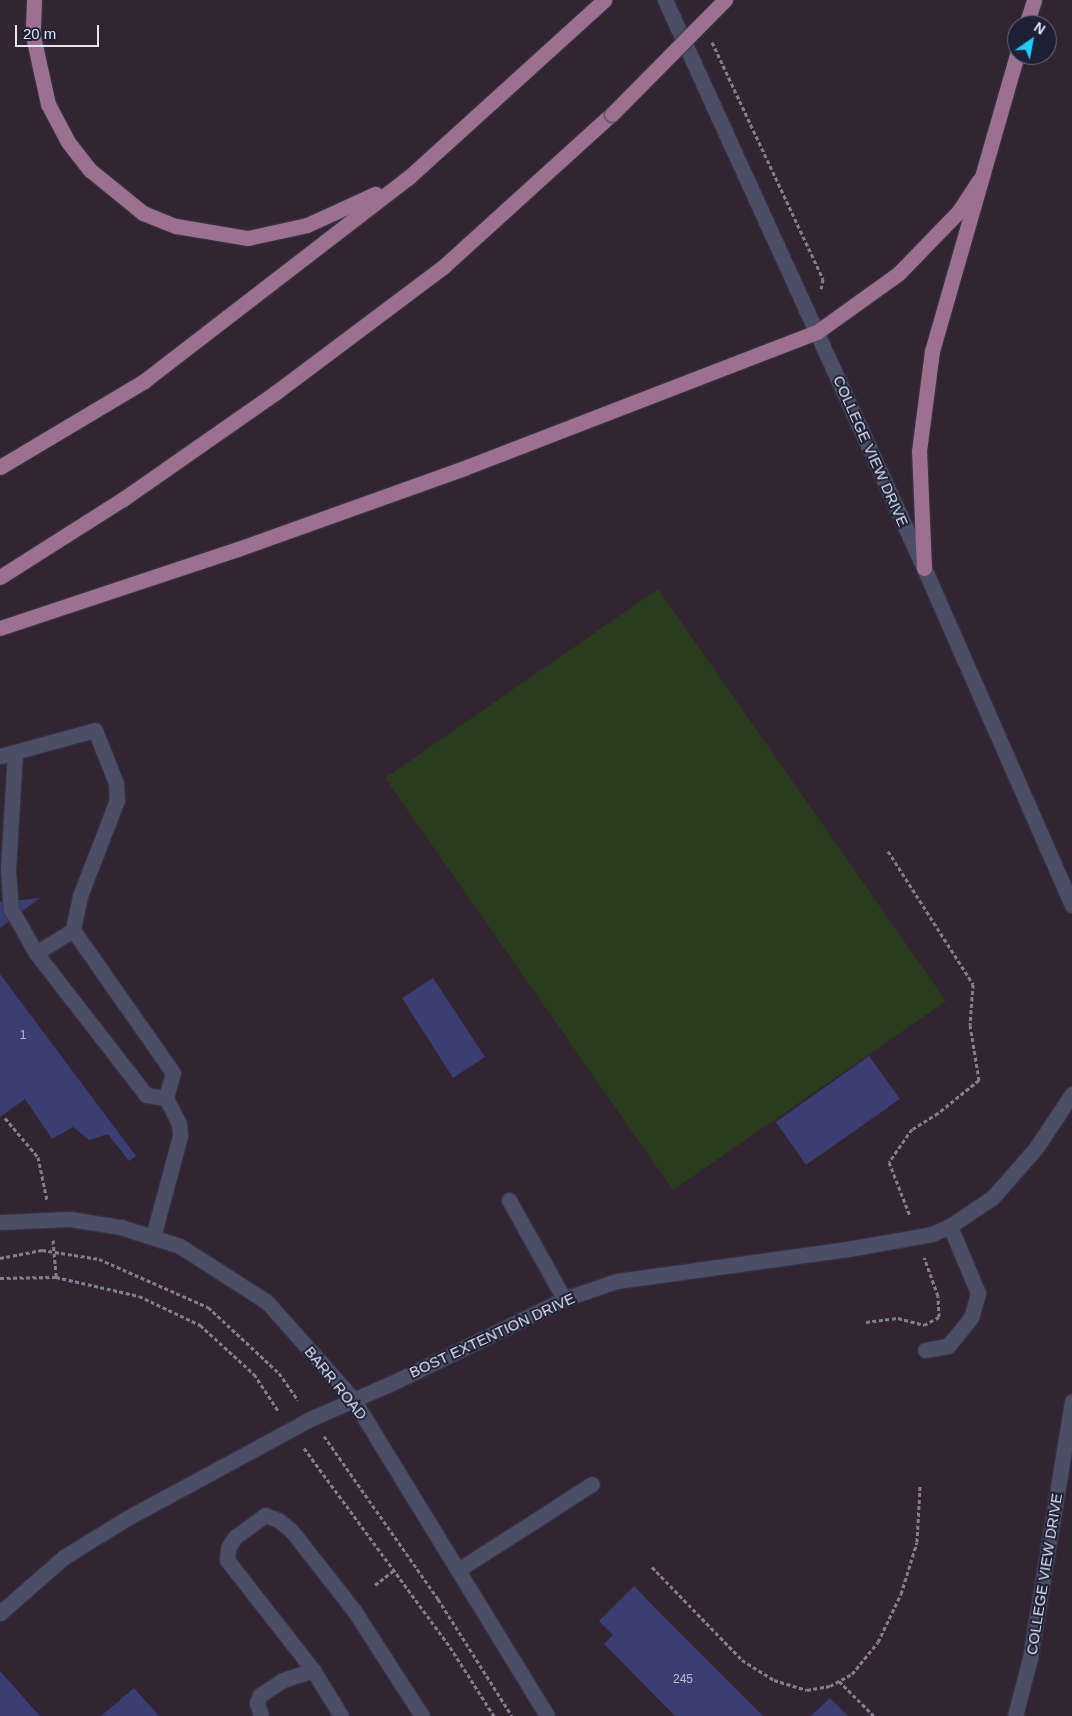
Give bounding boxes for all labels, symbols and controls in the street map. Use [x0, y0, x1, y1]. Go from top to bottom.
scale bar [18, 15, 101, 47]
north arrow [1007, 15, 1057, 65]
text: N [1031, 19, 1048, 38]
text: 20 m [23, 25, 56, 42]
street label: COLLEGE VIEW DRIVE [830, 373, 912, 529]
house number: 1 [20, 1029, 26, 1043]
street label: BOST EXTENTION DRIVE [406, 1289, 578, 1381]
street label: BARR ROAD [301, 1343, 371, 1423]
street label: COLLEGE VIEW DRIVE [1022, 1492, 1066, 1656]
house number: 245 [673, 1673, 693, 1687]

